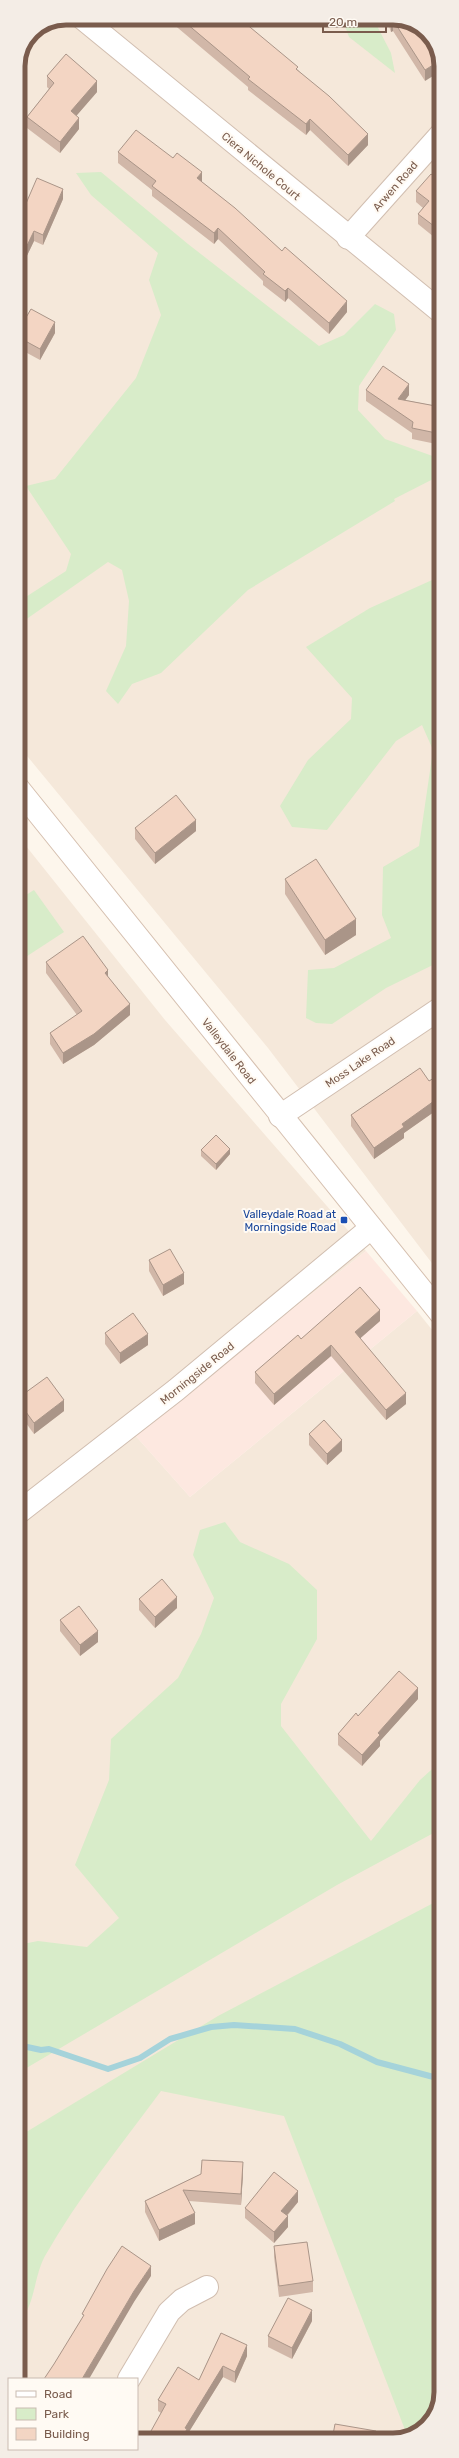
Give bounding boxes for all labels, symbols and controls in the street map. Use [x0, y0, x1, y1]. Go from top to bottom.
scale bar [323, 8, 386, 34]
text: 20 m [329, 15, 357, 29]
street label: Ciera Nichole Court [219, 130, 303, 204]
street label: Arwen Road [370, 159, 421, 214]
street label: Valleydale Road [199, 1016, 258, 1087]
street label: Moss Lake Road [323, 1034, 398, 1091]
place label: Valleydale Road at Morningside Road [243, 1208, 337, 1234]
marker: Valleydale Road at Morningside Road [339, 1215, 349, 1225]
street label: Morningside Road [158, 1340, 237, 1407]
legend [8, 2378, 138, 2450]
text: Road [44, 2387, 72, 2401]
text: Park [44, 2407, 70, 2421]
text: Building [44, 2427, 90, 2441]

